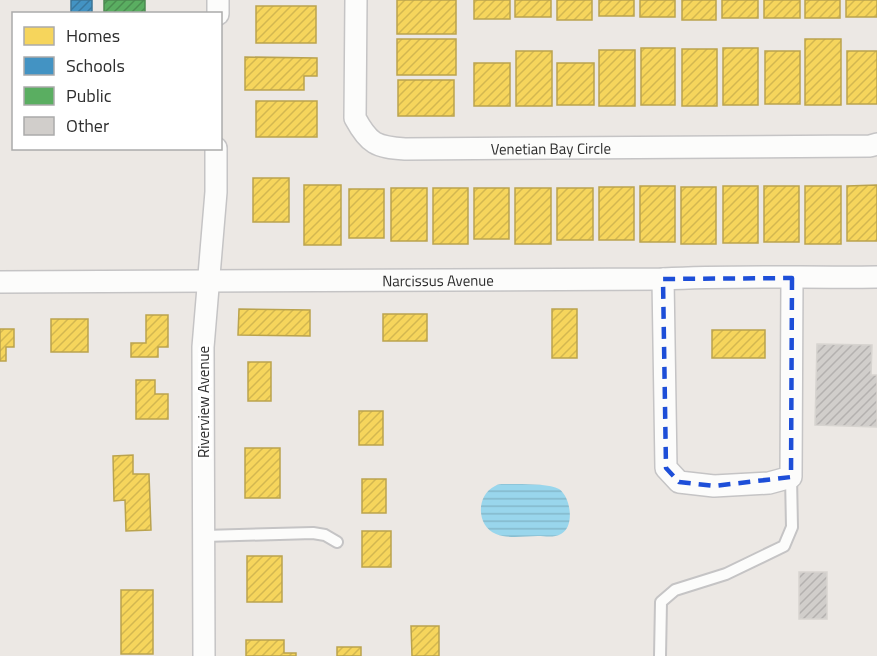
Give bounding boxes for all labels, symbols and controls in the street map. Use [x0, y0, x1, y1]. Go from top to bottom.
legend [12, 12, 222, 150]
text: Homes [66, 22, 120, 49]
text: Schools [66, 52, 125, 79]
text: Public [66, 82, 112, 109]
text: Other [66, 112, 109, 139]
street label: Venetian Bay Circle [491, 136, 611, 160]
street label: Narcissus Avenue [382, 268, 494, 292]
street label: Riverview Avenue [192, 346, 215, 458]

